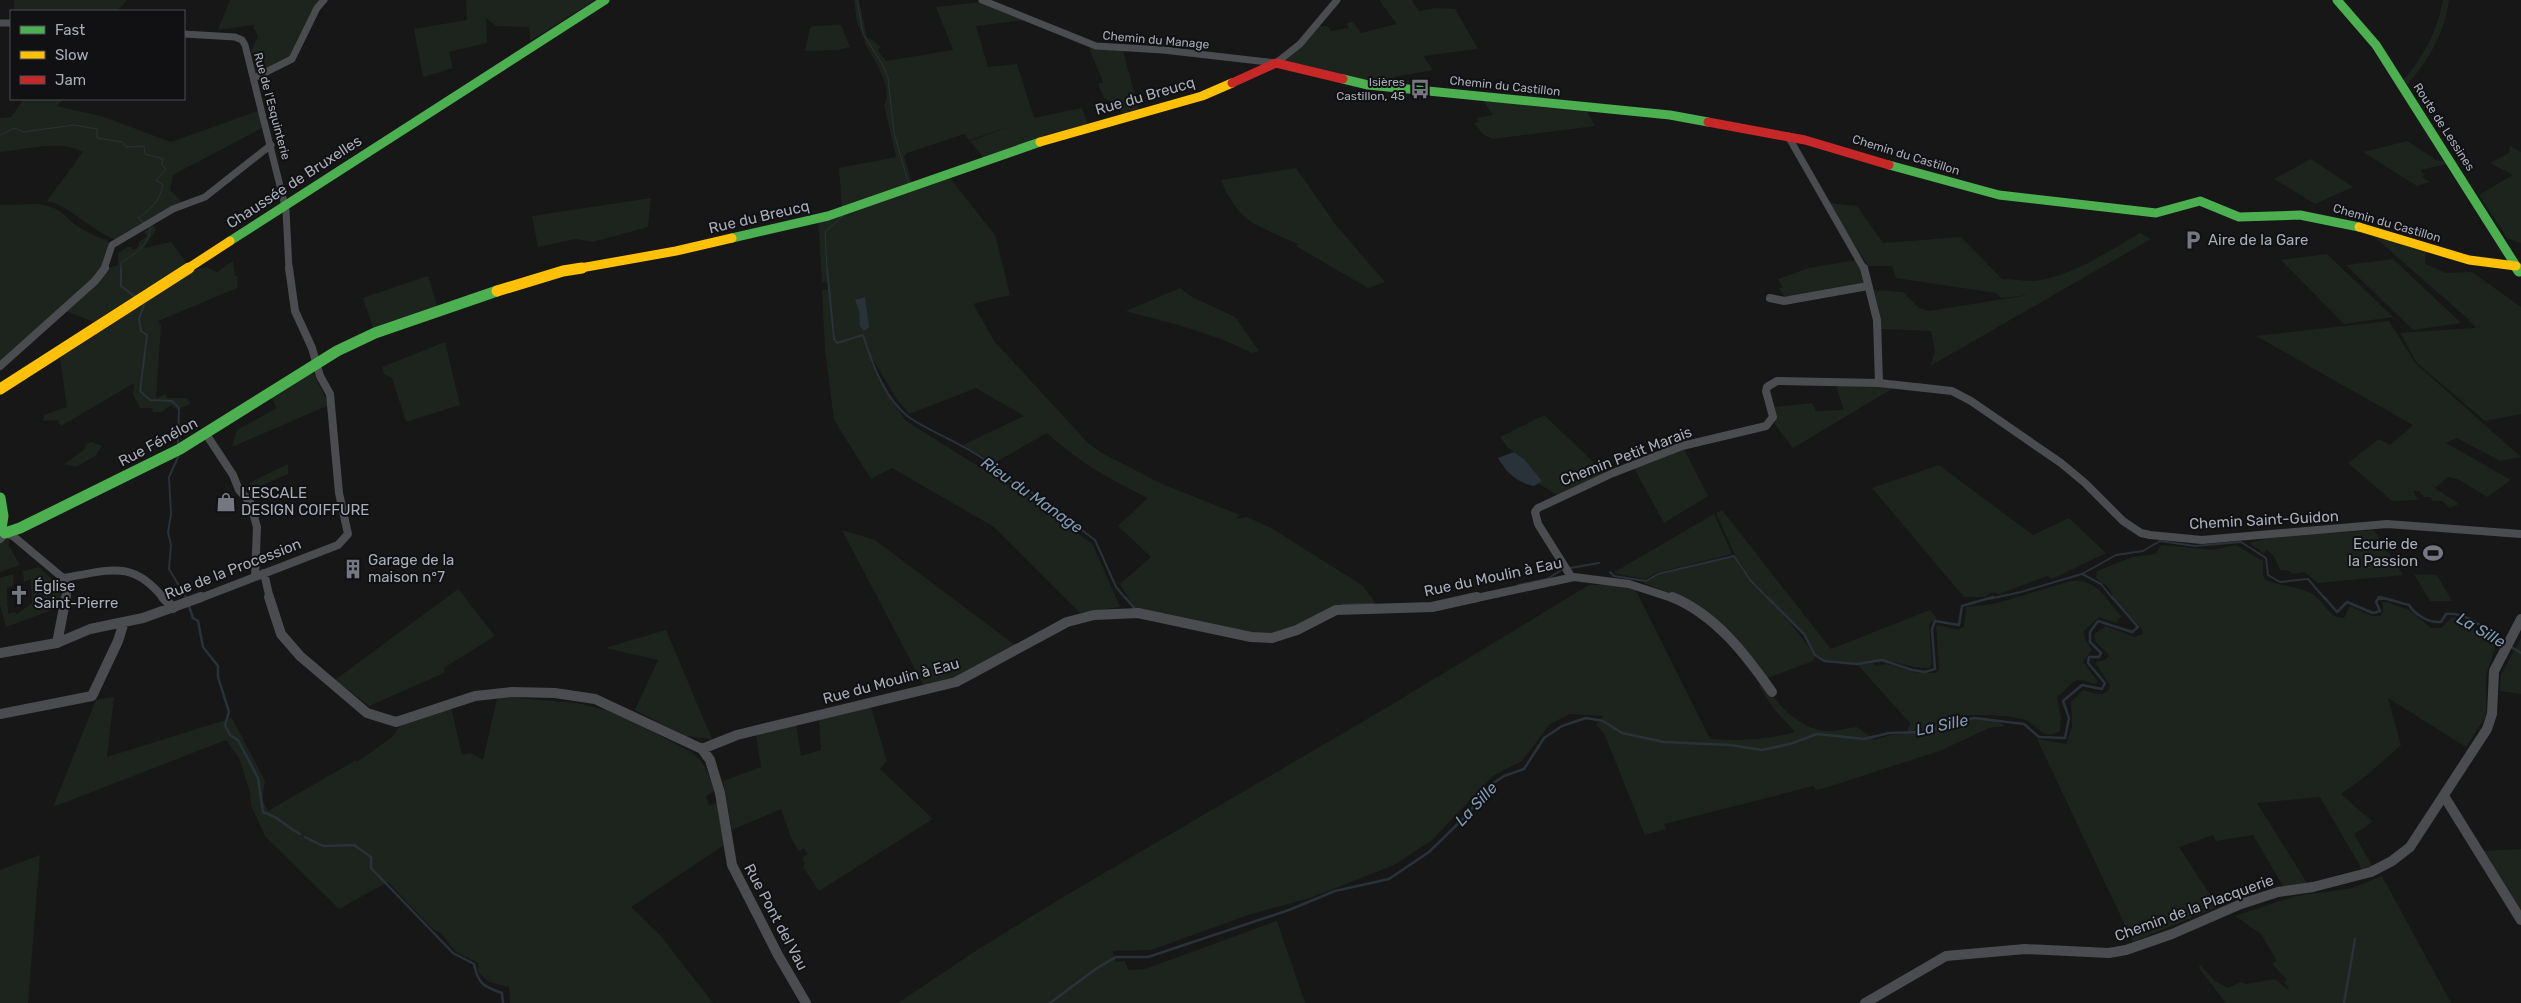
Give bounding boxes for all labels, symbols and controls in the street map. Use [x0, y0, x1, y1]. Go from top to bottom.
legend [10, 10, 185, 100]
text: Fast [55, 21, 85, 39]
street label: Chemin du Manage [1102, 28, 1210, 52]
text: Slow [55, 46, 88, 64]
street label: Rue de l'Esquinterie [251, 51, 293, 161]
text: Jam [55, 71, 86, 89]
street label: Rue du Breucq [1093, 73, 1197, 119]
street label: Chemin du Castillon [1449, 73, 1561, 99]
place label: Isières Castillon, 45 [1336, 75, 1405, 103]
bus stop icon: Isières Castillon, 45 [1409, 78, 1431, 100]
street label: Route de Lessines [2410, 81, 2478, 173]
street label: Chaussée de Bruxelles [223, 131, 365, 232]
street label: Chemin du Castillon [1851, 132, 1961, 178]
street label: Rue du Breucq [707, 197, 811, 237]
street label: Chemin du Castillon [2332, 201, 2442, 245]
parking icon: Aire de la Gare [2182, 229, 2204, 251]
place label: Aire de la Gare [2208, 231, 2308, 249]
street label: Rue Fénélon [115, 414, 201, 470]
street label: Chemin Petit Marais [1558, 422, 1695, 489]
water label: Rieu du Manage [978, 453, 1087, 537]
place label: L'ESCALE DESIGN COIFFURE [241, 484, 369, 519]
shop icon: L'ESCALE DESIGN COIFFURE [215, 491, 237, 513]
street label: Chemin Saint-Guidon [2189, 507, 2339, 533]
street label: Rue de la Procession [162, 535, 304, 603]
place label: Ecurie de la Passion [2348, 535, 2418, 570]
sports icon: Ecurie de la Passion [2422, 542, 2444, 564]
place label: Garage de la maison n°7 [368, 551, 454, 586]
street label: Rue du Moulin à Eau [1422, 554, 1564, 600]
building icon: Garage de la maison n°7 [342, 558, 364, 580]
place label: Église Saint-Pierre [34, 577, 118, 612]
church icon: Église Saint-Pierre [8, 584, 30, 606]
water label: La Sille [2453, 609, 2509, 651]
street label: Rue du Moulin à Eau [821, 654, 961, 708]
water label: La Sille [1914, 710, 1970, 740]
water label: La Sille [1451, 778, 1501, 830]
street label: Rue Pont del Vau [740, 861, 812, 973]
street label: Chemin de la Placquerie [2112, 871, 2276, 945]

